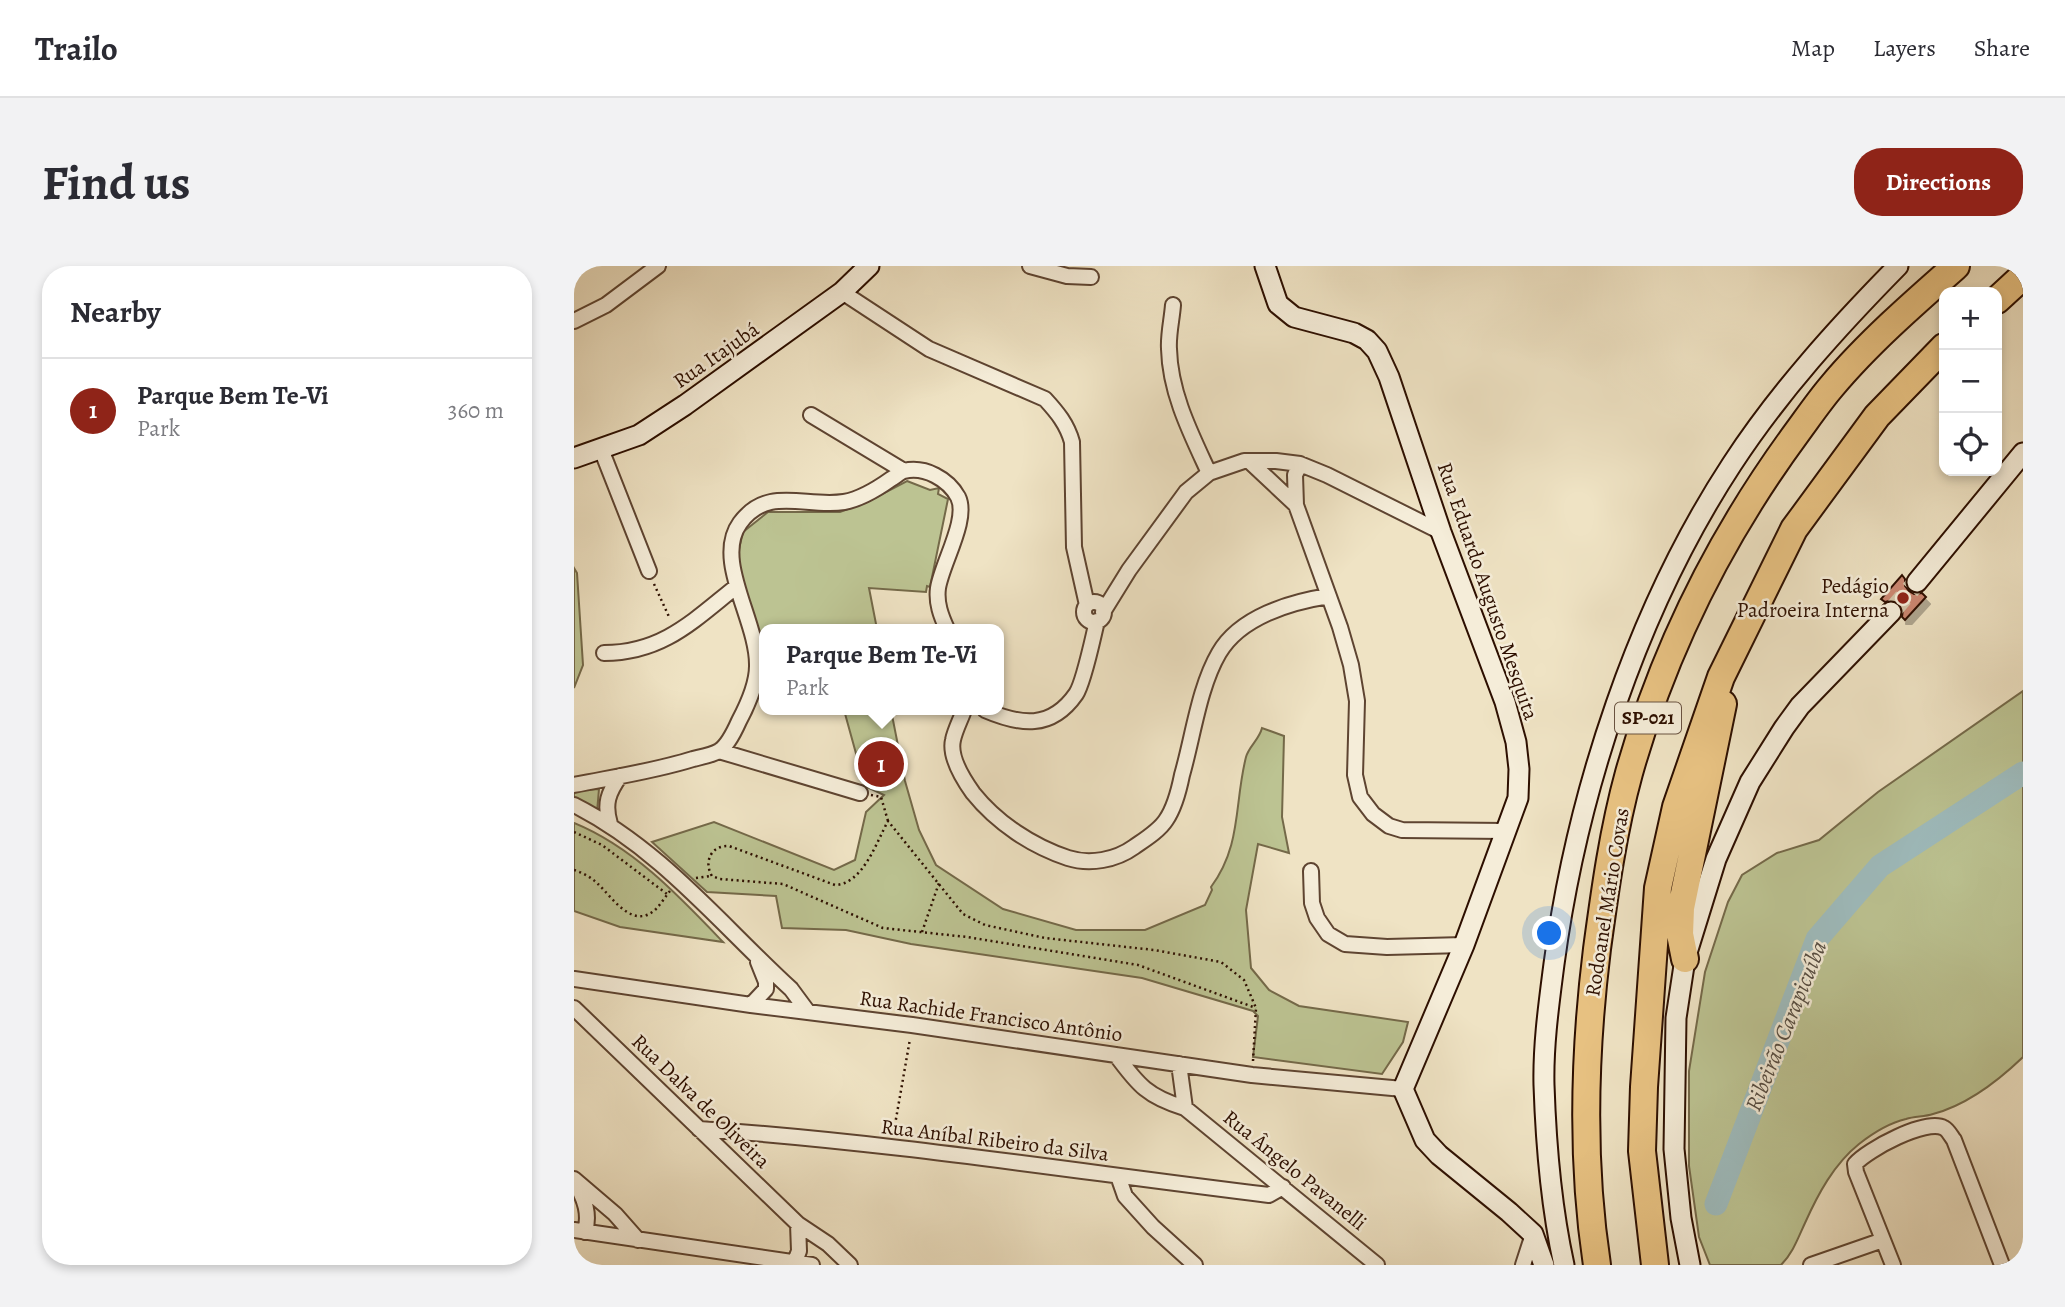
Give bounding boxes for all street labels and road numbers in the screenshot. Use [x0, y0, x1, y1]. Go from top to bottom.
street label: Rua Itajubá [667, 315, 765, 395]
street label: Rua Eduardo Augusto Mesquita [1431, 458, 1545, 724]
road number: SP-021 [1615, 702, 1681, 733]
street label: Rodoanel Mário Covas [1578, 806, 1636, 998]
street label: Rua Rachide Francisco Antônio [858, 984, 1124, 1048]
street label: Rua Dalva de Oliveira [626, 1028, 777, 1175]
street label: Rua Ângelo Pavanelli [1217, 1103, 1373, 1237]
street label: Rua Aníbal Ribeiro da Silva [879, 1112, 1111, 1168]

